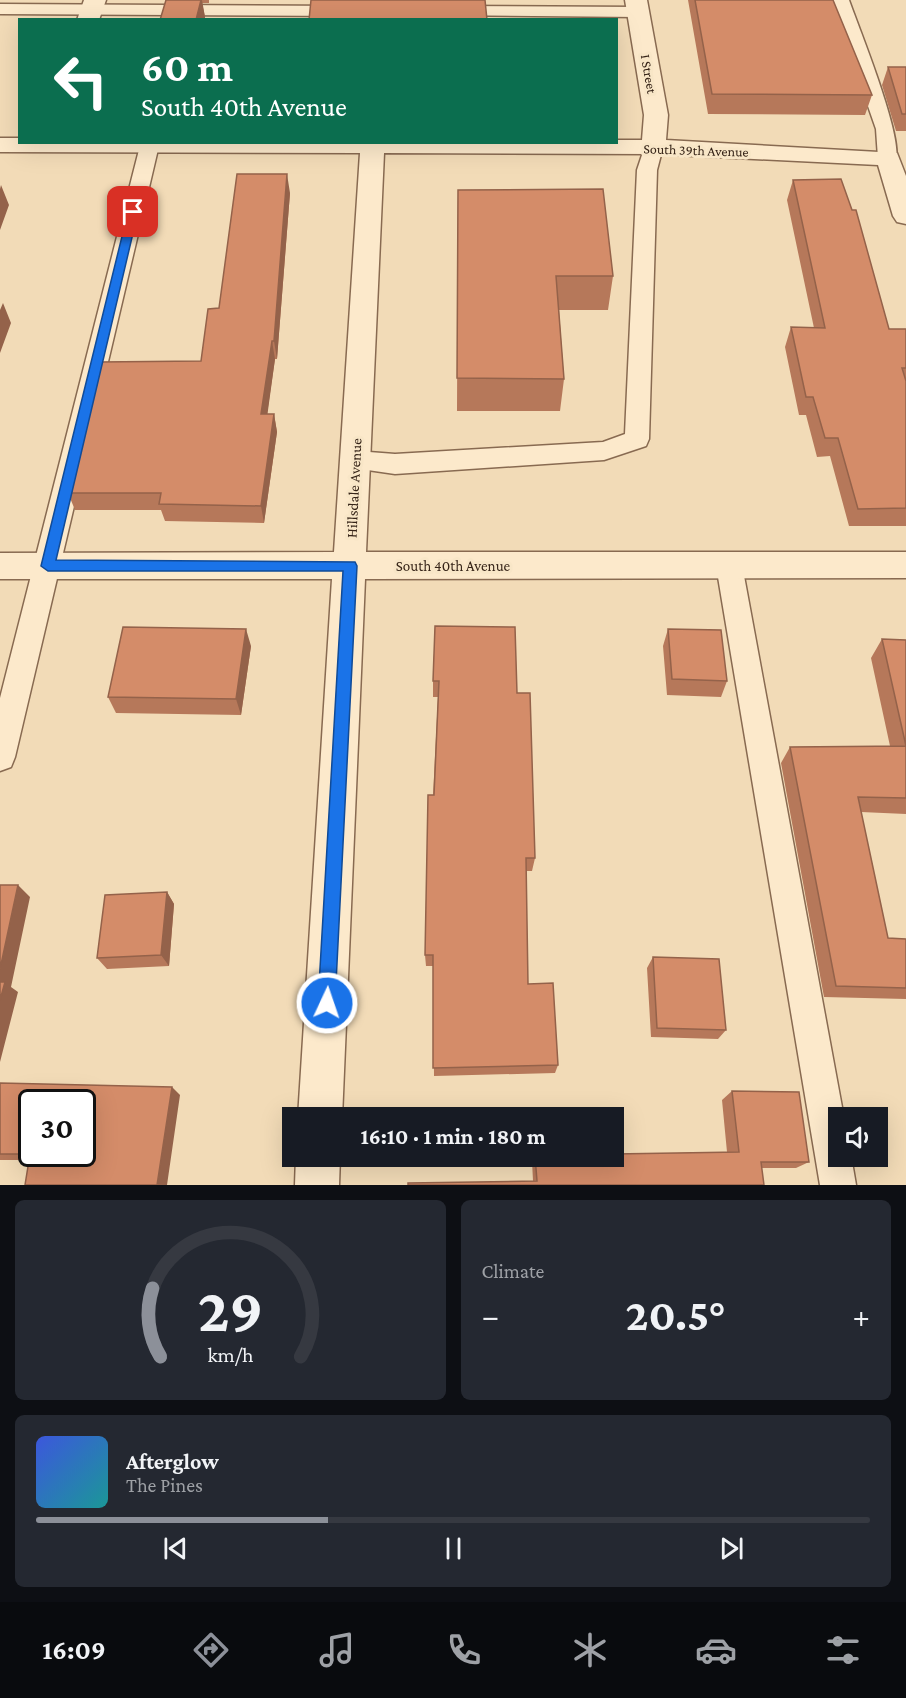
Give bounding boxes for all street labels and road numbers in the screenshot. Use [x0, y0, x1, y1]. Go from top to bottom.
street label: I Street [638, 53, 660, 95]
street label: South 39th Avenue [643, 140, 749, 160]
street label: Hillsdale Avenue [343, 437, 365, 538]
street label: South 40th Avenue [396, 558, 511, 574]

